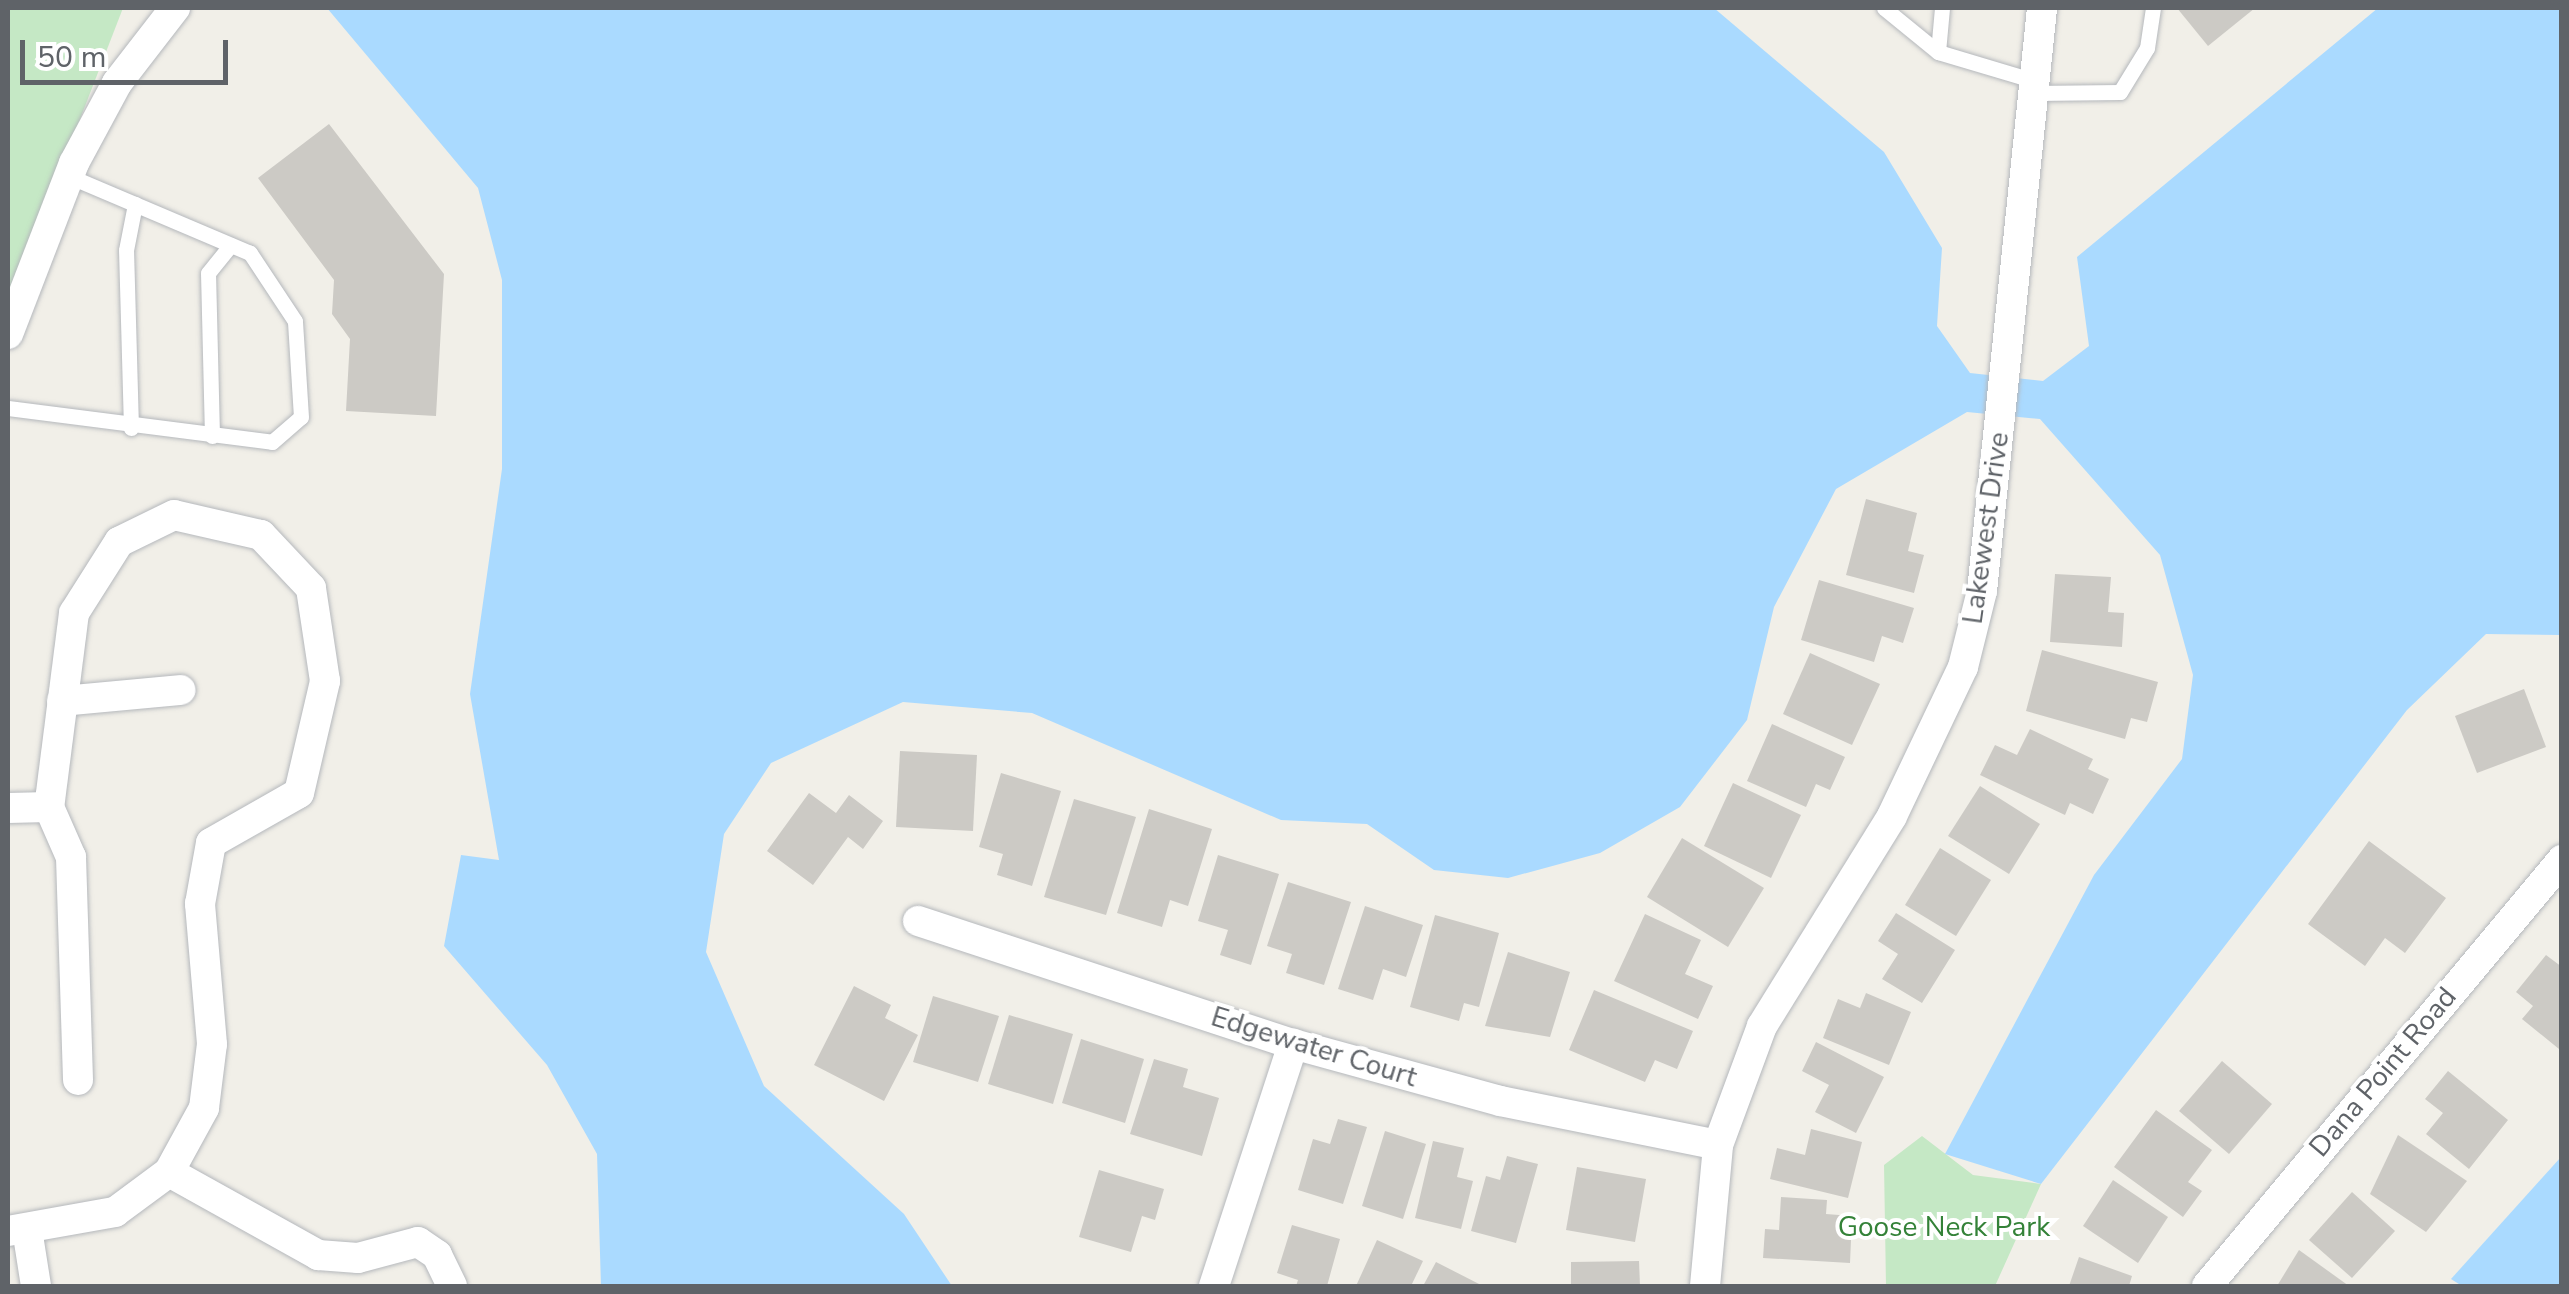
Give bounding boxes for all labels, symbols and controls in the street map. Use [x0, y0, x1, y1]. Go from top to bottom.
scale bar [25, 20, 232, 82]
text: 50 m [37, 37, 106, 78]
street label: Lakewest Drive [1956, 430, 2016, 626]
street label: Dana Point Road [2302, 980, 2464, 1164]
street label: Edgewater Court [1207, 1000, 1421, 1094]
park label: Goose Neck Park [1838, 1210, 2050, 1244]

